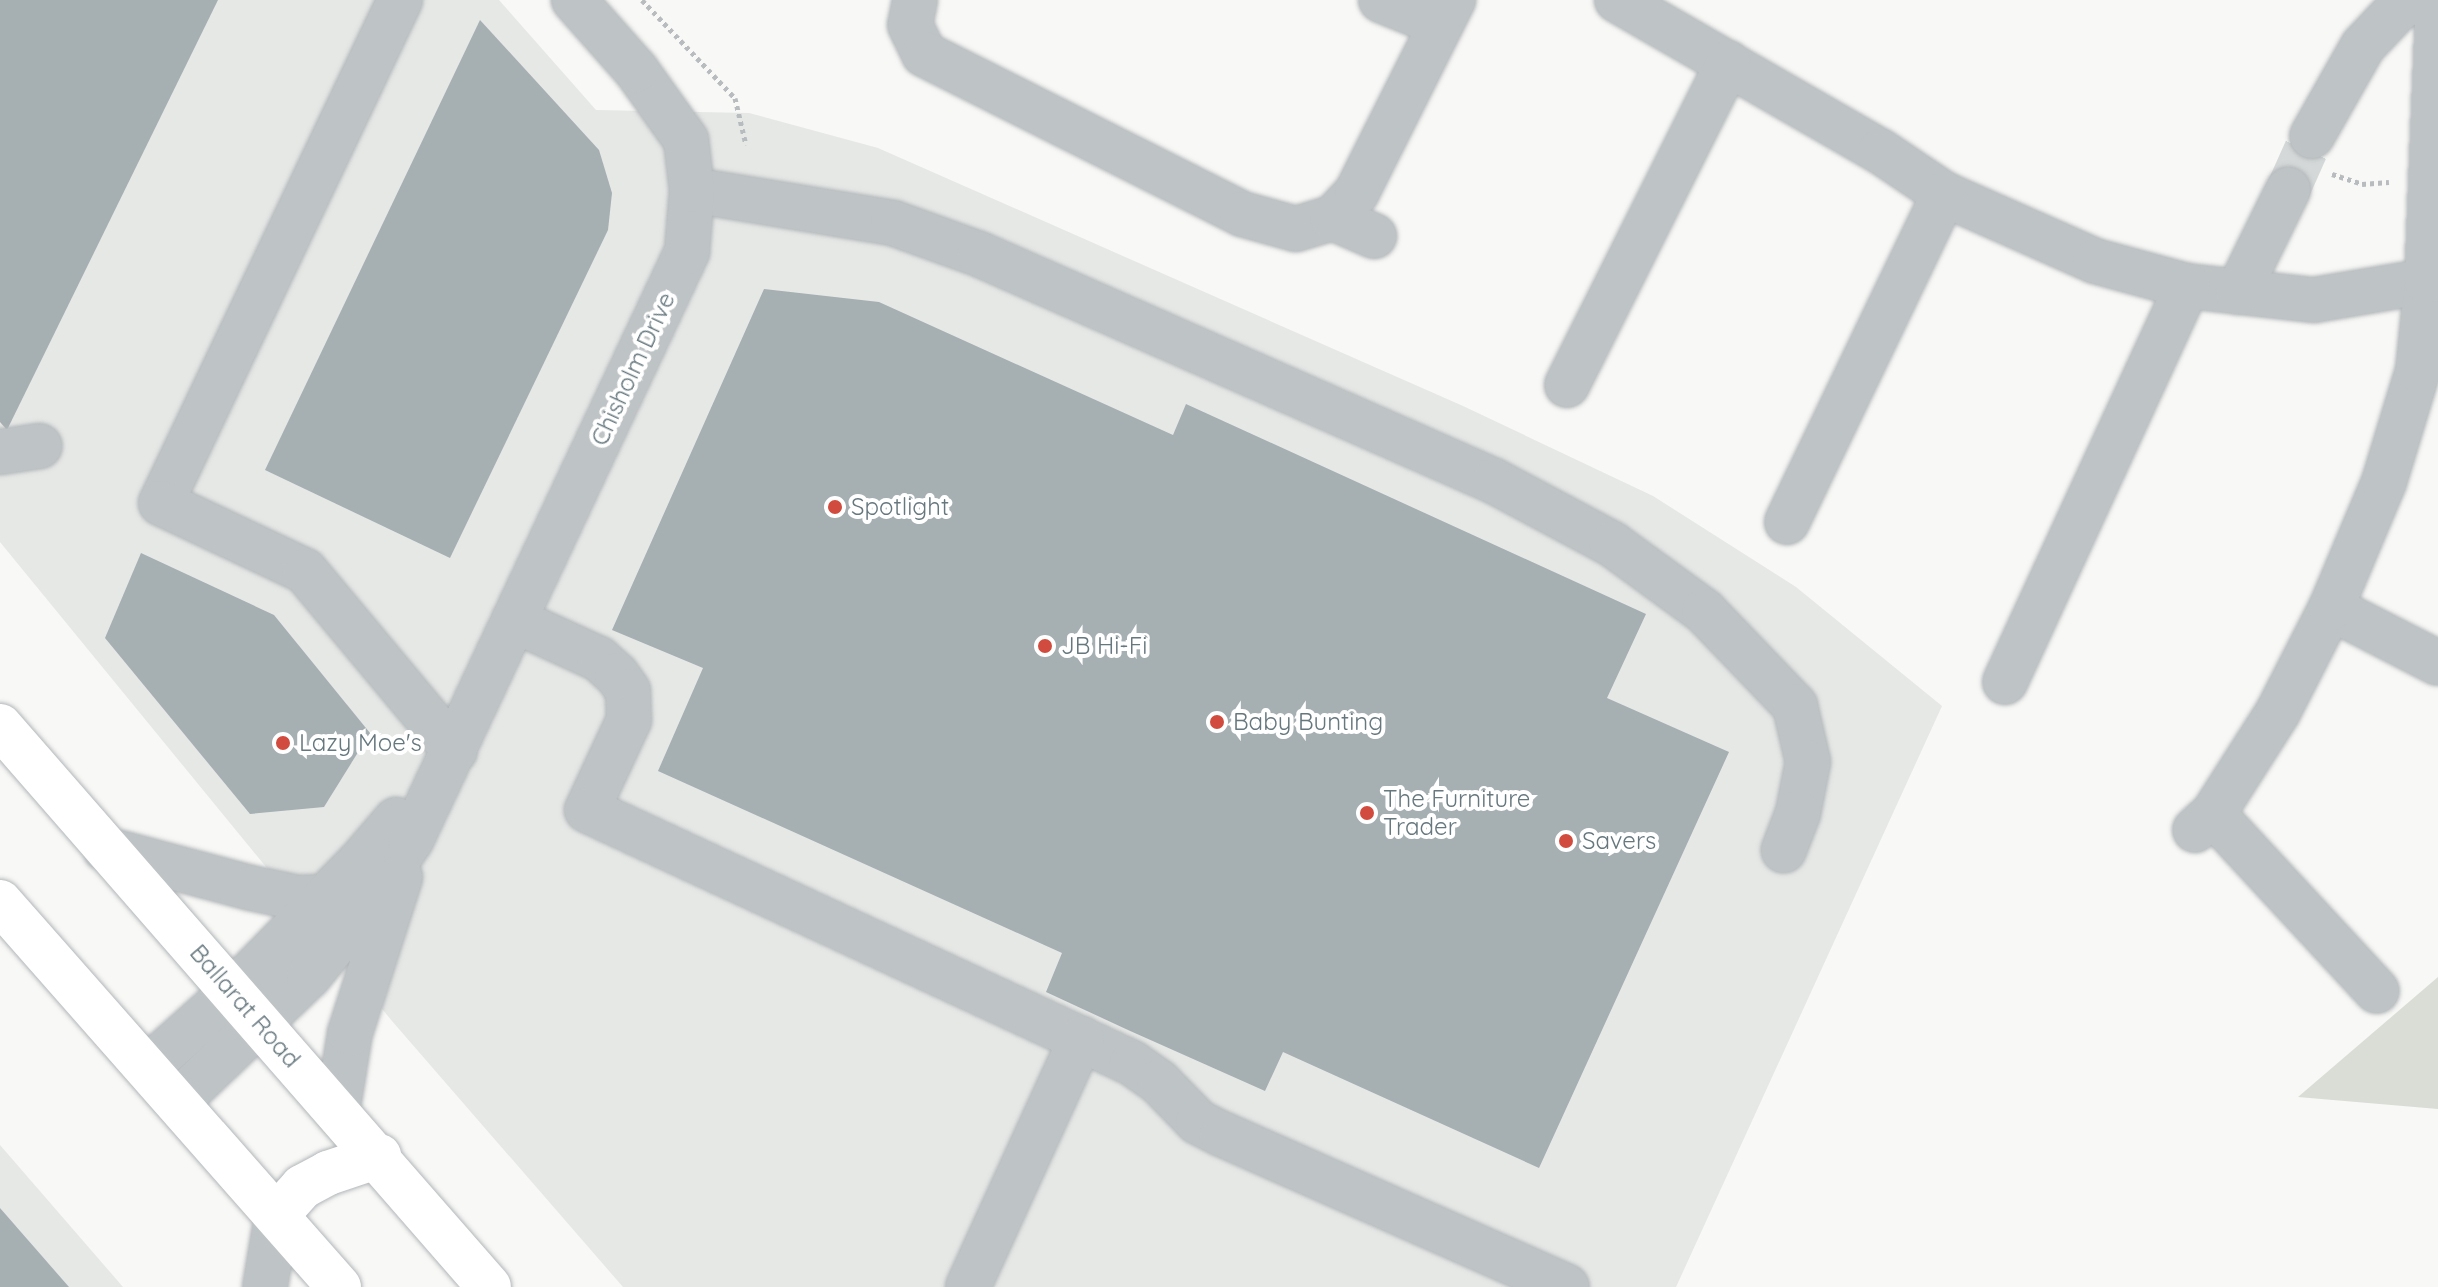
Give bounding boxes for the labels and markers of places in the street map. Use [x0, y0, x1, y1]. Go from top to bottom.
place label: Spotlight [851, 493, 949, 521]
marker: Spotlight [826, 498, 844, 516]
place label: JB Hi-Fi [1061, 632, 1147, 660]
marker: JB Hi-Fi [1036, 637, 1054, 655]
place label: Baby Bunting [1233, 708, 1383, 736]
marker: Baby Bunting [1208, 713, 1226, 731]
place label: Lazy Moe's [299, 729, 422, 757]
marker: Lazy Moe's [274, 734, 292, 752]
place label: The Furniture Trader [1383, 785, 1530, 841]
marker: The Furniture Trader [1358, 804, 1376, 822]
place label: Savers [1582, 827, 1656, 855]
marker: Savers [1557, 832, 1575, 850]

